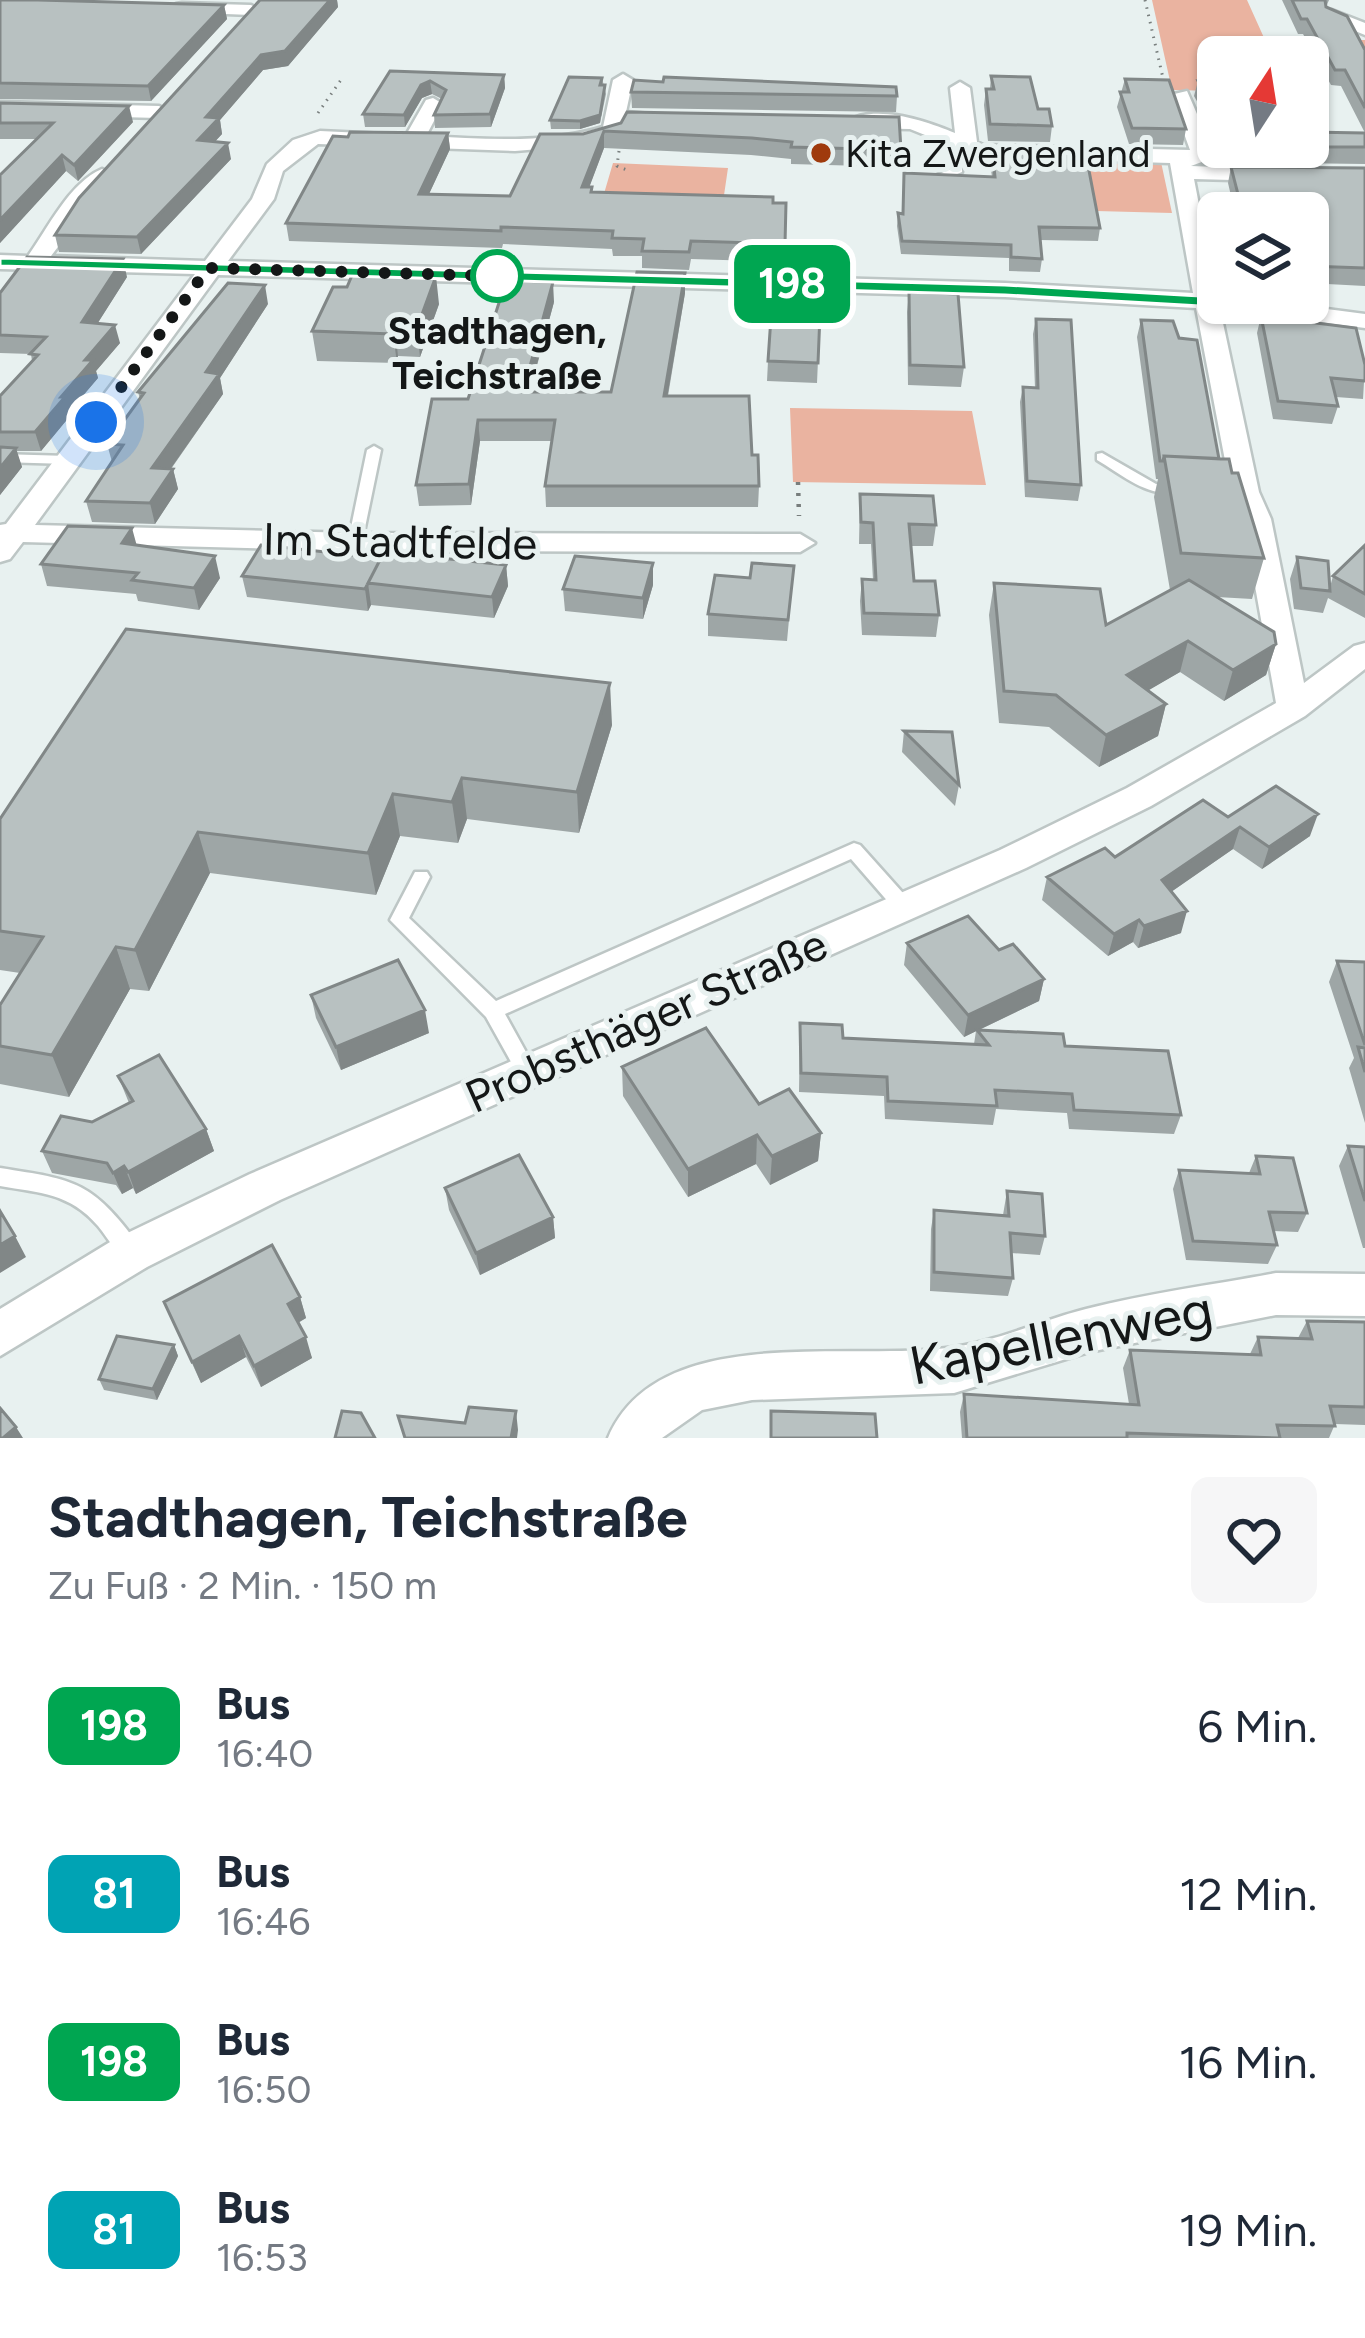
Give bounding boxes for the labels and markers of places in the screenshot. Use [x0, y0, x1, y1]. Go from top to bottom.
place label: Kita Zwergenland [845, 130, 1151, 177]
marker: Kita Zwergenland [808, 140, 834, 166]
marker: Stadthagen, Teichstraße [472, 251, 522, 301]
place label: Stadthagen, Teichstraße [388, 307, 606, 399]

